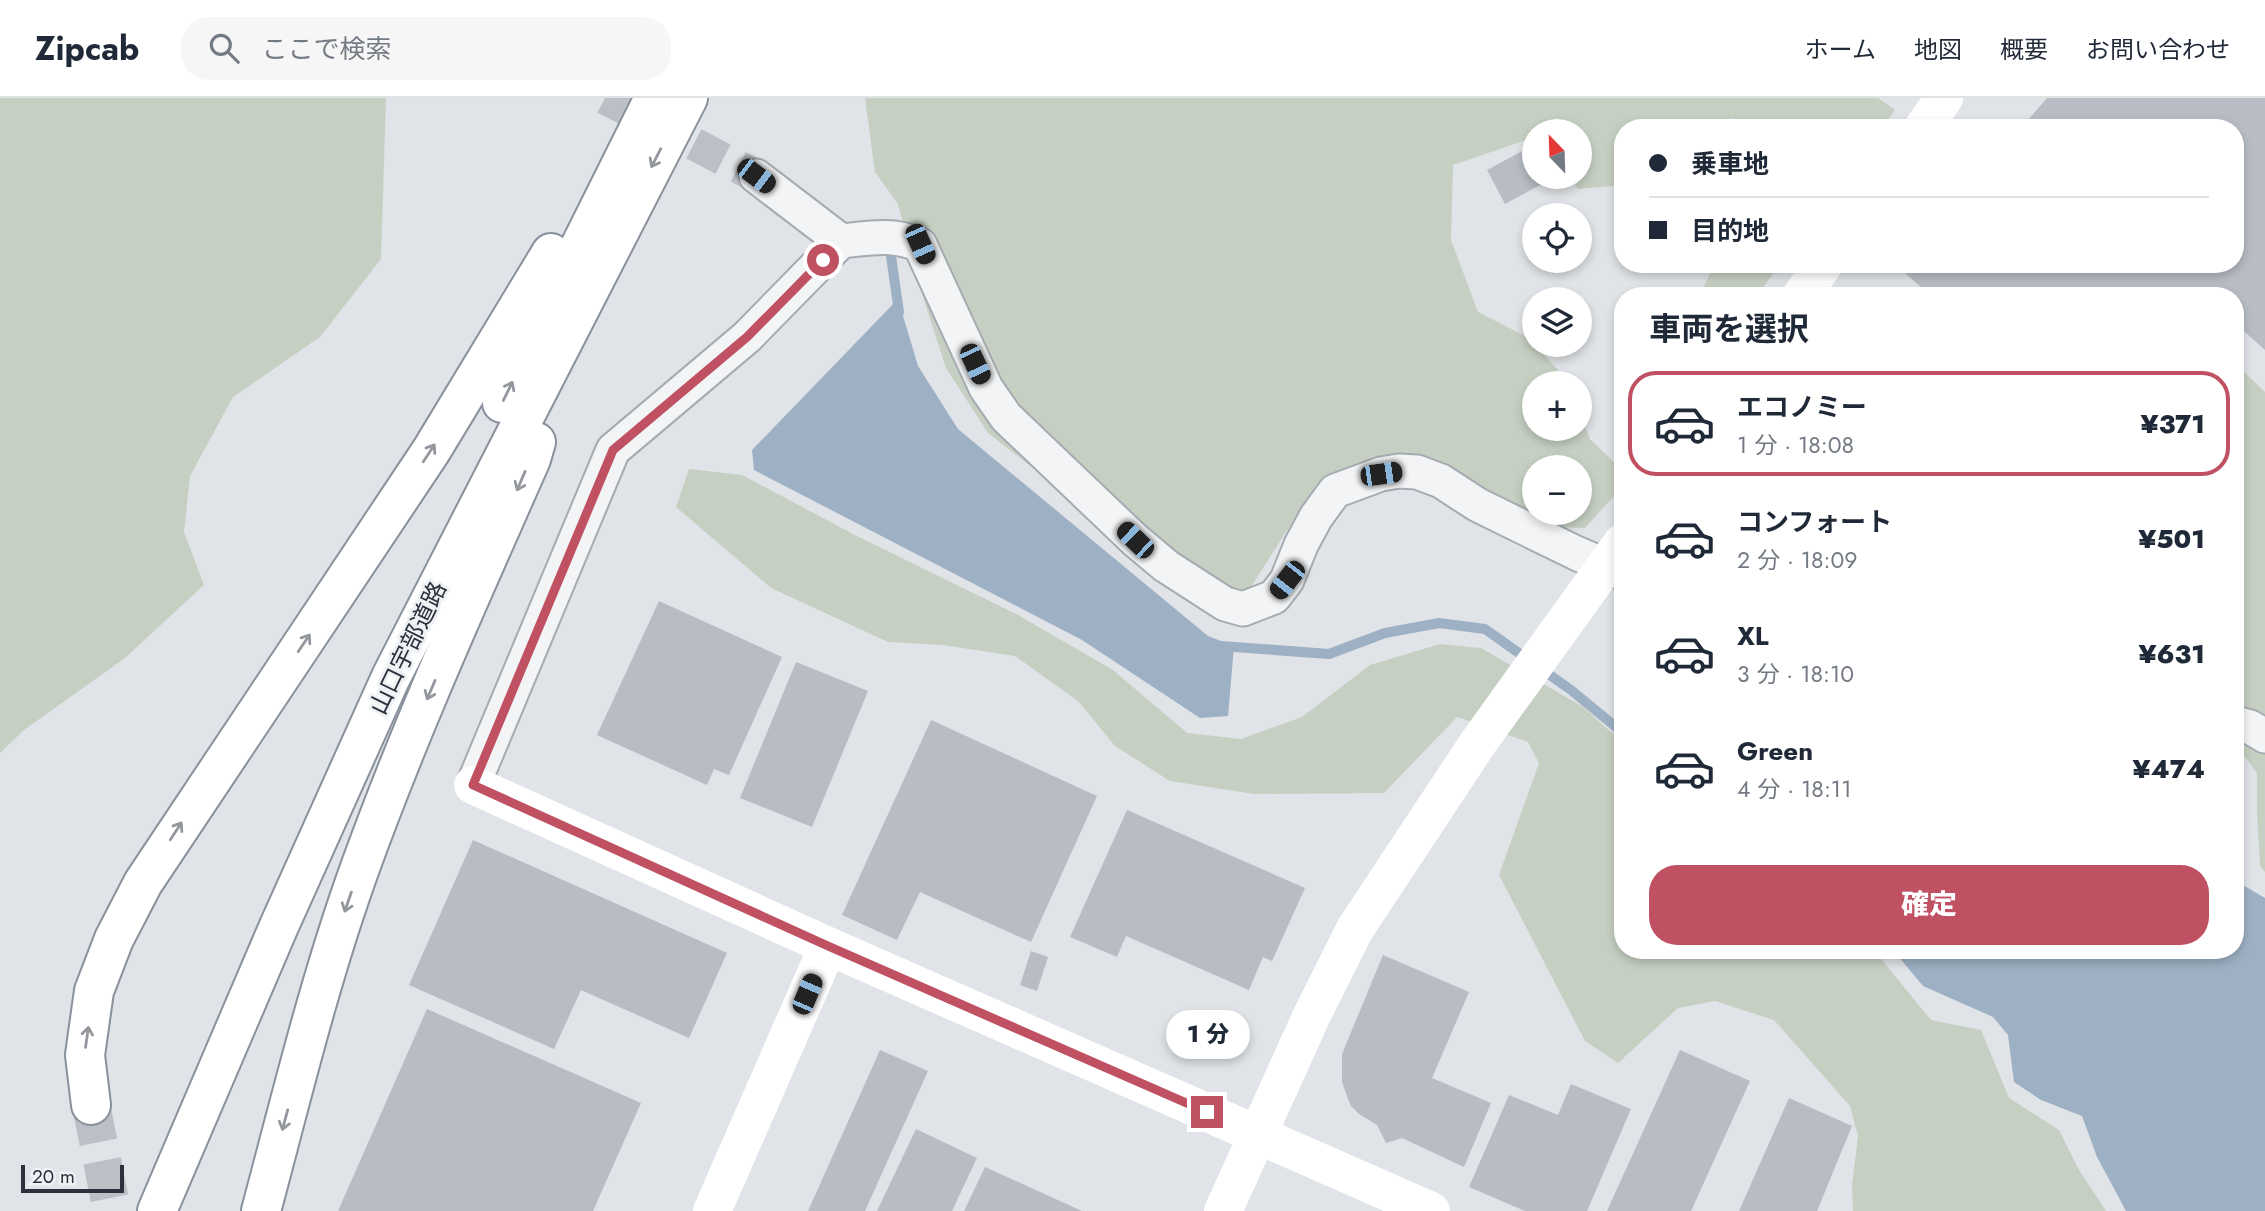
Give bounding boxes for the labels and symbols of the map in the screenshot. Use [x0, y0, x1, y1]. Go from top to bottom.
north arrow [1522, 119, 1592, 189]
one-way arrow [649, 148, 663, 168]
car [733, 155, 780, 197]
car [902, 221, 939, 267]
route start [807, 244, 839, 276]
car [957, 341, 994, 387]
one-way arrow [502, 381, 516, 402]
one-way arrow [422, 444, 437, 463]
car [1359, 461, 1404, 487]
one-way arrow [514, 470, 527, 491]
car [1113, 518, 1158, 562]
car [1266, 557, 1309, 603]
street label: 山口宇部道路 [360, 575, 455, 720]
one-way arrow [297, 634, 311, 653]
one-way arrow [424, 679, 437, 701]
one-way arrow [169, 822, 184, 841]
one-way arrow [341, 891, 354, 913]
car [790, 971, 825, 1017]
callout: 1 分 [1165, 1010, 1249, 1060]
one-way arrow [81, 1027, 94, 1049]
route end [1191, 1096, 1223, 1128]
one-way arrow [278, 1109, 291, 1131]
scale bar [21, 1162, 124, 1194]

